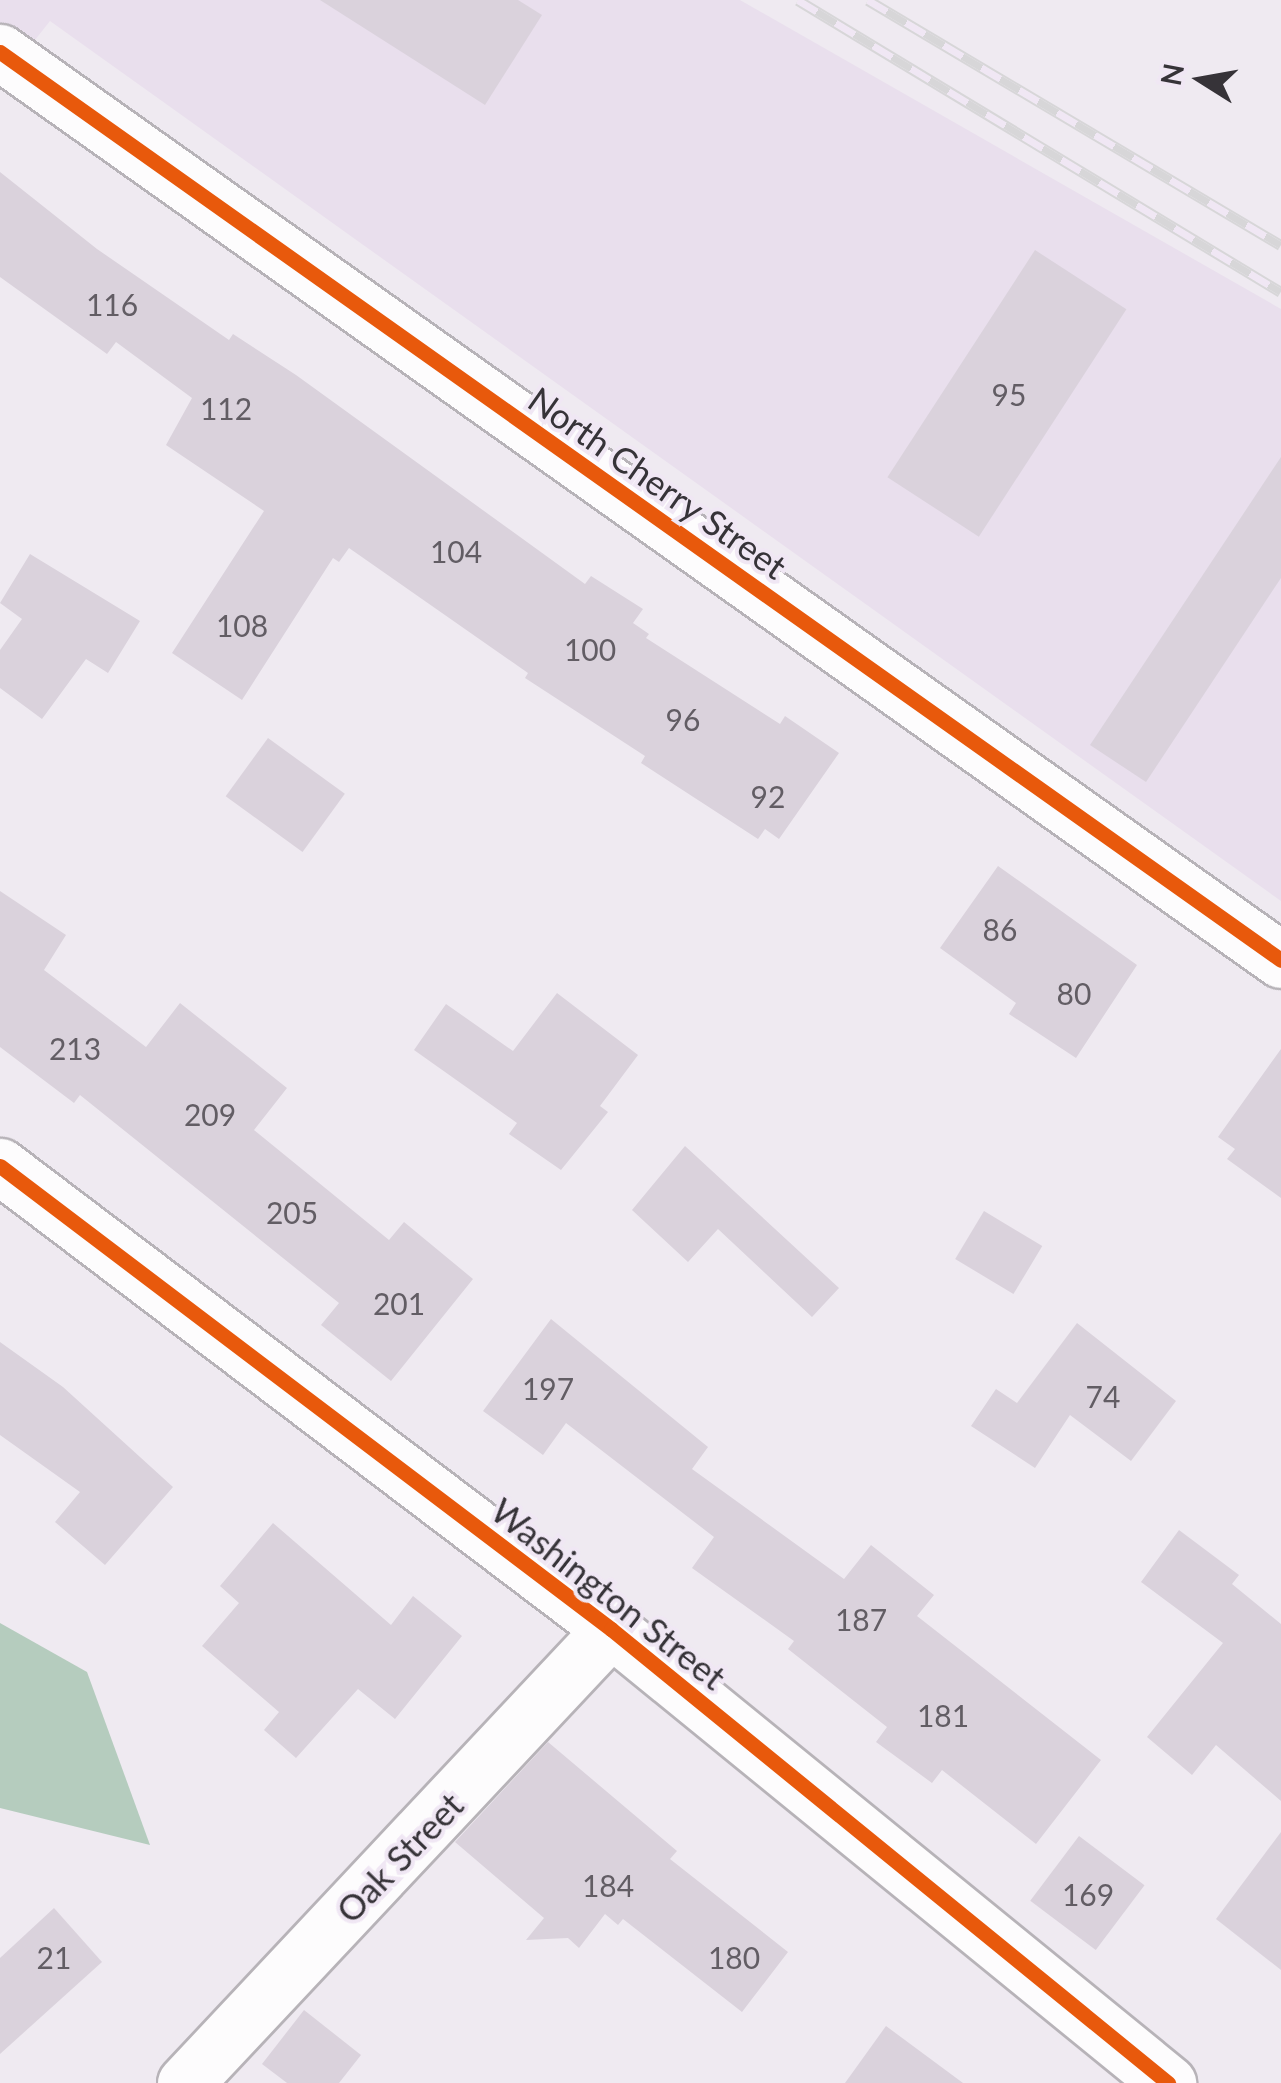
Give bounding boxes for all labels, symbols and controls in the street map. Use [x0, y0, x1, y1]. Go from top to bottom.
north arrow [1151, 30, 1251, 130]
text: N [1153, 60, 1190, 88]
house number: 116 [86, 286, 138, 322]
house number: 95 [992, 376, 1026, 412]
street label: North Cherry Street [521, 377, 795, 587]
house number: 112 [200, 390, 252, 426]
house number: 104 [430, 533, 482, 569]
house number: 108 [216, 607, 268, 643]
house number: 100 [564, 631, 616, 667]
house number: 96 [666, 701, 700, 737]
house number: 92 [751, 778, 785, 814]
house number: 86 [983, 911, 1017, 947]
house number: 80 [1057, 975, 1091, 1011]
house number: 213 [49, 1030, 101, 1066]
house number: 209 [184, 1096, 236, 1132]
house number: 205 [266, 1194, 318, 1230]
house number: 201 [373, 1285, 425, 1321]
house number: 197 [522, 1370, 574, 1406]
house number: 74 [1086, 1378, 1120, 1414]
street label: Washington Street [484, 1489, 734, 1697]
house number: 187 [835, 1601, 887, 1637]
house number: 181 [917, 1697, 969, 1733]
street label: Oak Street [327, 1783, 471, 1931]
house number: 184 [582, 1867, 634, 1903]
house number: 169 [1062, 1876, 1114, 1912]
house number: 21 [37, 1939, 71, 1975]
house number: 180 [708, 1939, 760, 1975]

